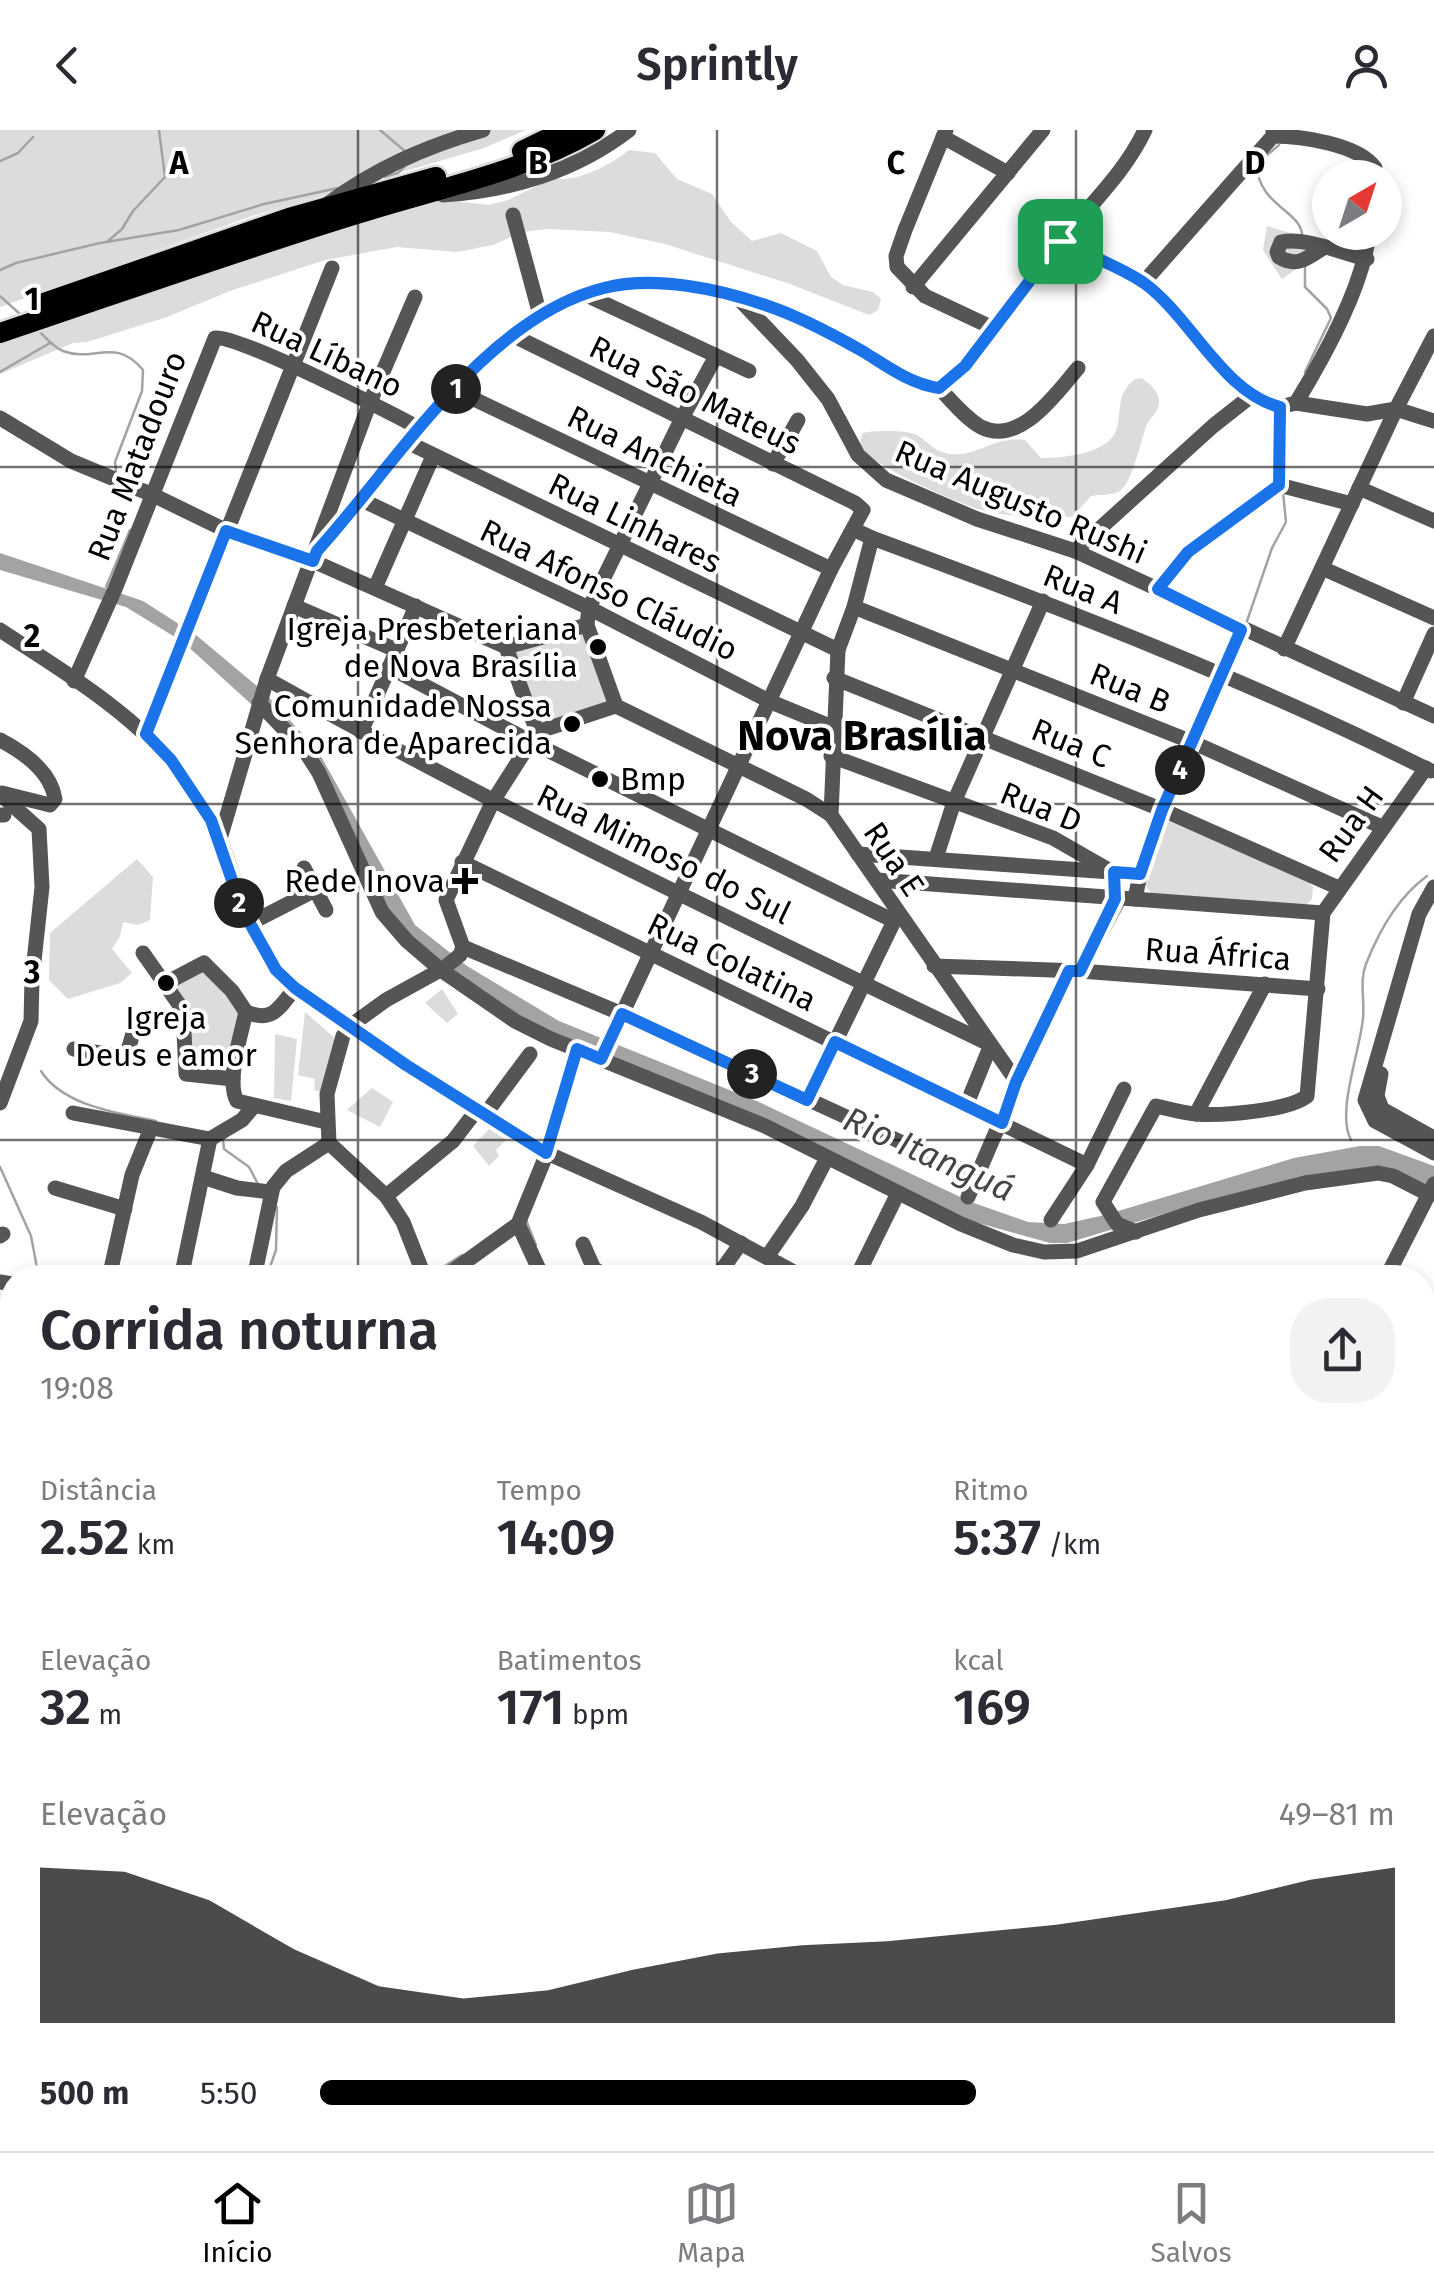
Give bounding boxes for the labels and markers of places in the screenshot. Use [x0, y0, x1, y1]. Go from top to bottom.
pin [1018, 199, 1103, 284]
pin: 1 [431, 364, 481, 414]
place label: Igreja Presbeteriana de Nova Brasília [287, 610, 578, 685]
marker: Igreja Presbeteriana de Nova Brasília [587, 636, 609, 658]
place label: Comunidade Nossa Senhora de Aparecida [235, 687, 552, 762]
marker: Comunidade Nossa Senhora de Aparecida [561, 713, 583, 735]
pin: 4 [1155, 745, 1205, 795]
place label: Bmp [620, 760, 686, 798]
marker: Bmp [589, 768, 611, 790]
place label: Rede Inova [284, 862, 445, 900]
marker: Rede Inova [454, 870, 476, 892]
pin: 2 [214, 878, 264, 928]
marker: Igreja Deus e amor [155, 972, 177, 994]
place label: Igreja Deus e amor [75, 999, 258, 1074]
pin: 3 [727, 1049, 777, 1099]

